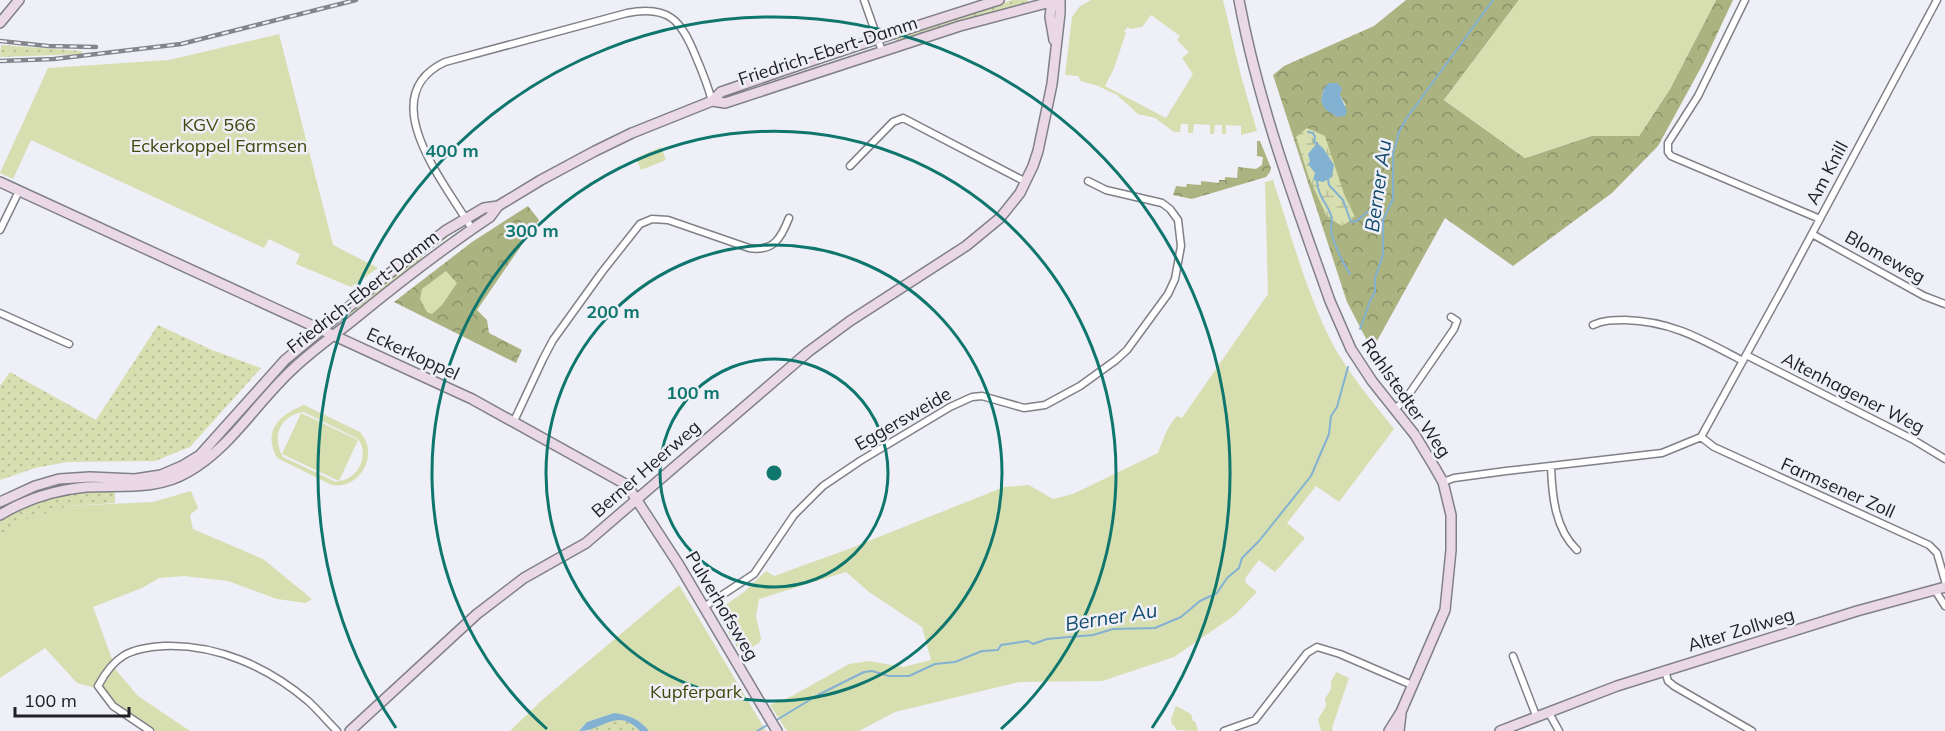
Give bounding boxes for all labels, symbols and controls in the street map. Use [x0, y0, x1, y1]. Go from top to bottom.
street label: Friedrich-Ebert-Damm [735, 11, 920, 90]
park label: KGV 566 Eckerkoppel Farmsen [131, 113, 307, 157]
street label: Am Knill [1800, 137, 1853, 208]
water label: Berner Au [1359, 138, 1396, 234]
text: 400 m [425, 139, 479, 162]
text: 300 m [505, 219, 559, 242]
street label: Friedrich-Ebert-Damm [282, 225, 444, 358]
street label: Blomeweg [1841, 225, 1929, 288]
text: 200 m [586, 300, 640, 323]
street label: Eckerkoppel [363, 322, 463, 385]
street label: Rahlstedter Weg [1357, 334, 1456, 462]
street label: Altenhagener Weg [1778, 347, 1928, 438]
text: 100 m [666, 381, 720, 404]
street label: Eggersweide [850, 382, 955, 455]
street label: Berner Heerweg [587, 415, 705, 522]
street label: Farmsener Zoll [1778, 452, 1899, 523]
centre of rings [764, 463, 784, 483]
street label: Pulverhofsweg [681, 547, 764, 665]
water label: Berner Au [1063, 597, 1159, 636]
street label: Alter Zollweg [1685, 602, 1797, 657]
scale bar [15, 680, 129, 718]
park label: Kupferpark [650, 680, 743, 703]
text: 100 m [24, 689, 77, 712]

